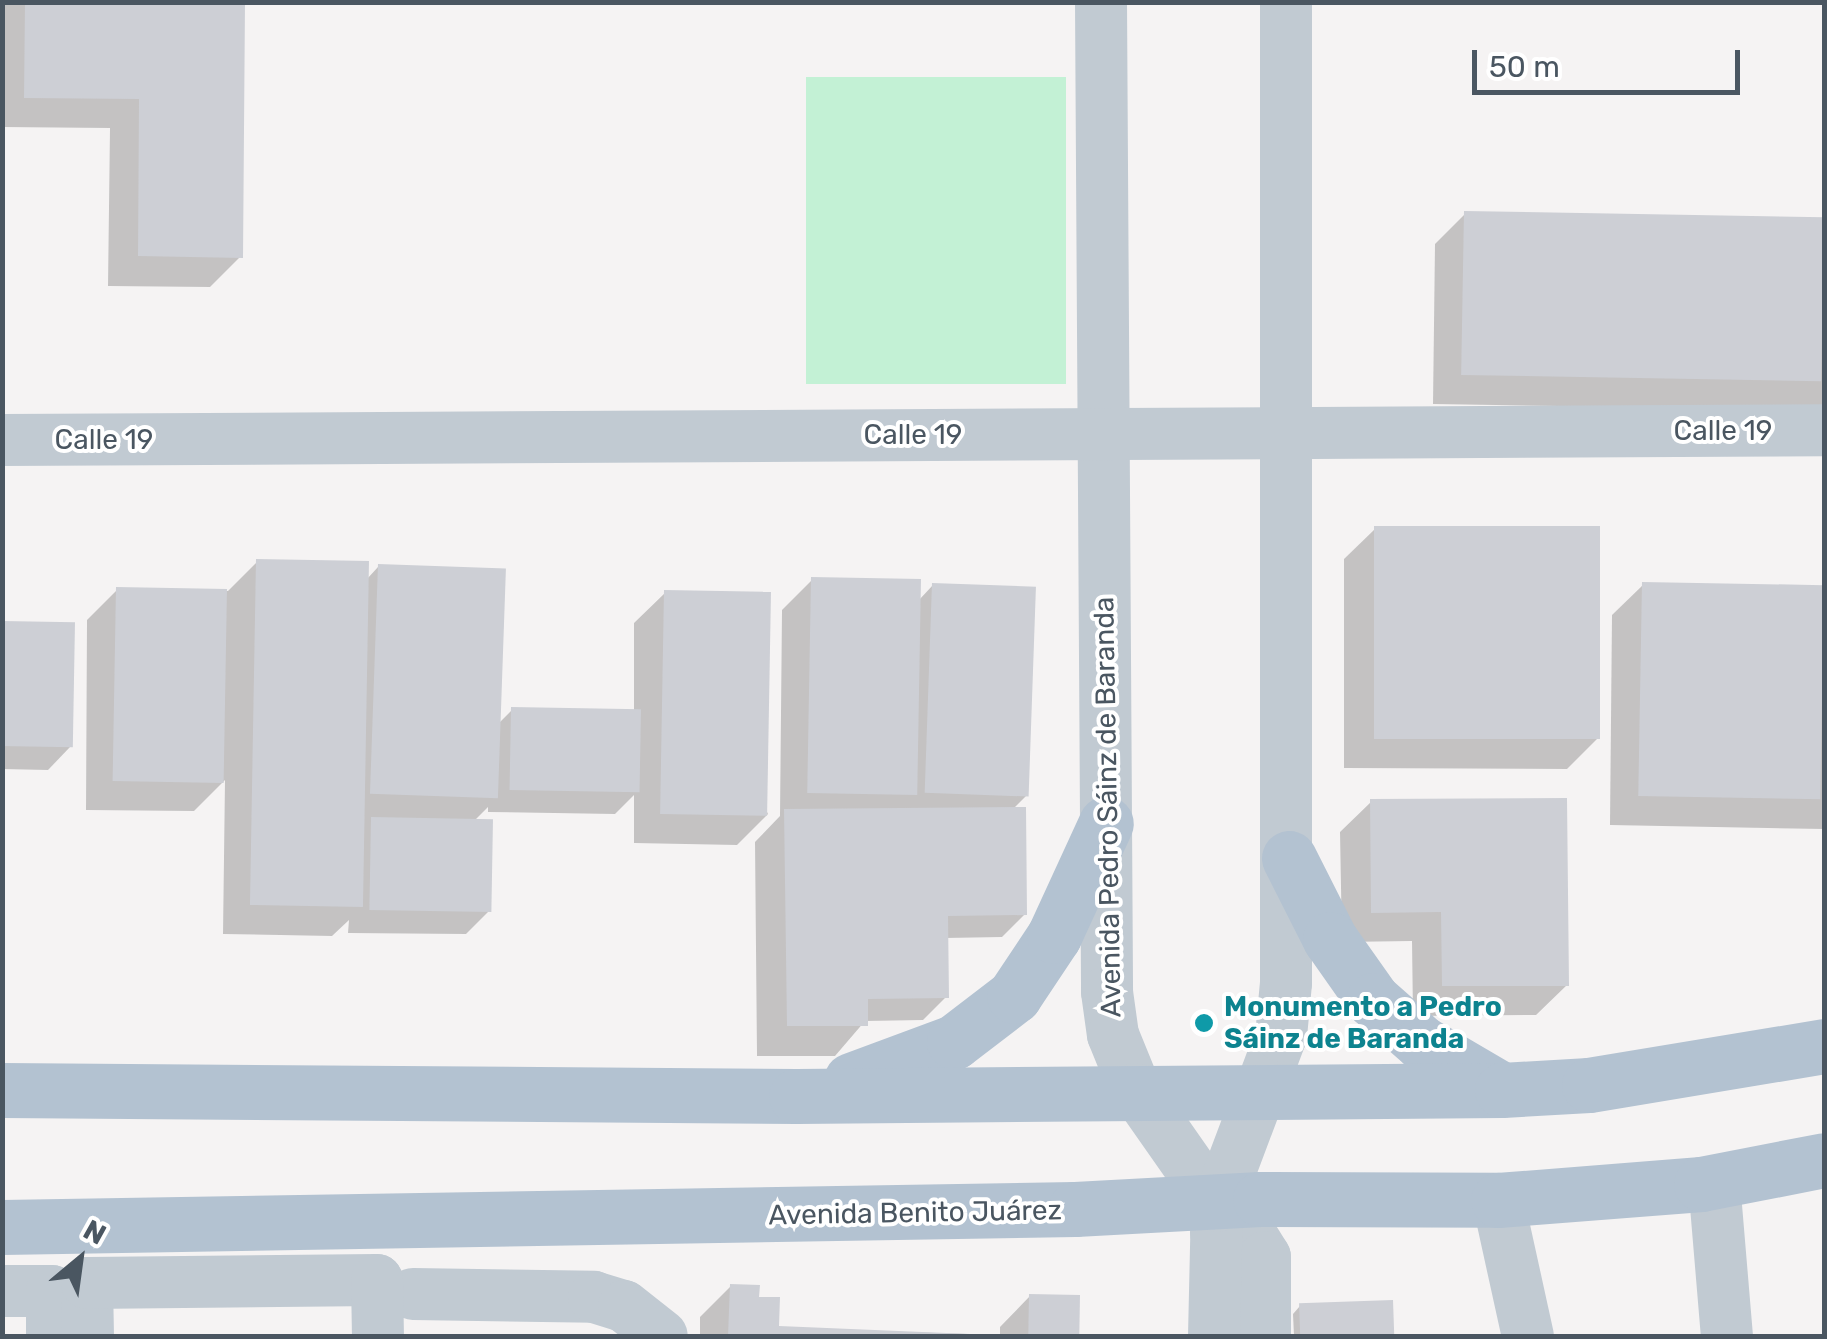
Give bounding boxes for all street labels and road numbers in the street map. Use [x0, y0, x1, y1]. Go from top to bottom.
street label: Calle 19 [1674, 414, 1772, 448]
street label: Calle 19 [864, 418, 962, 452]
street label: Calle 19 [55, 423, 153, 457]
street label: Avenida Pedro Sáinz de Baranda [1088, 596, 1128, 1018]
street label: Avenida Benito Juárez [768, 1194, 1062, 1232]

